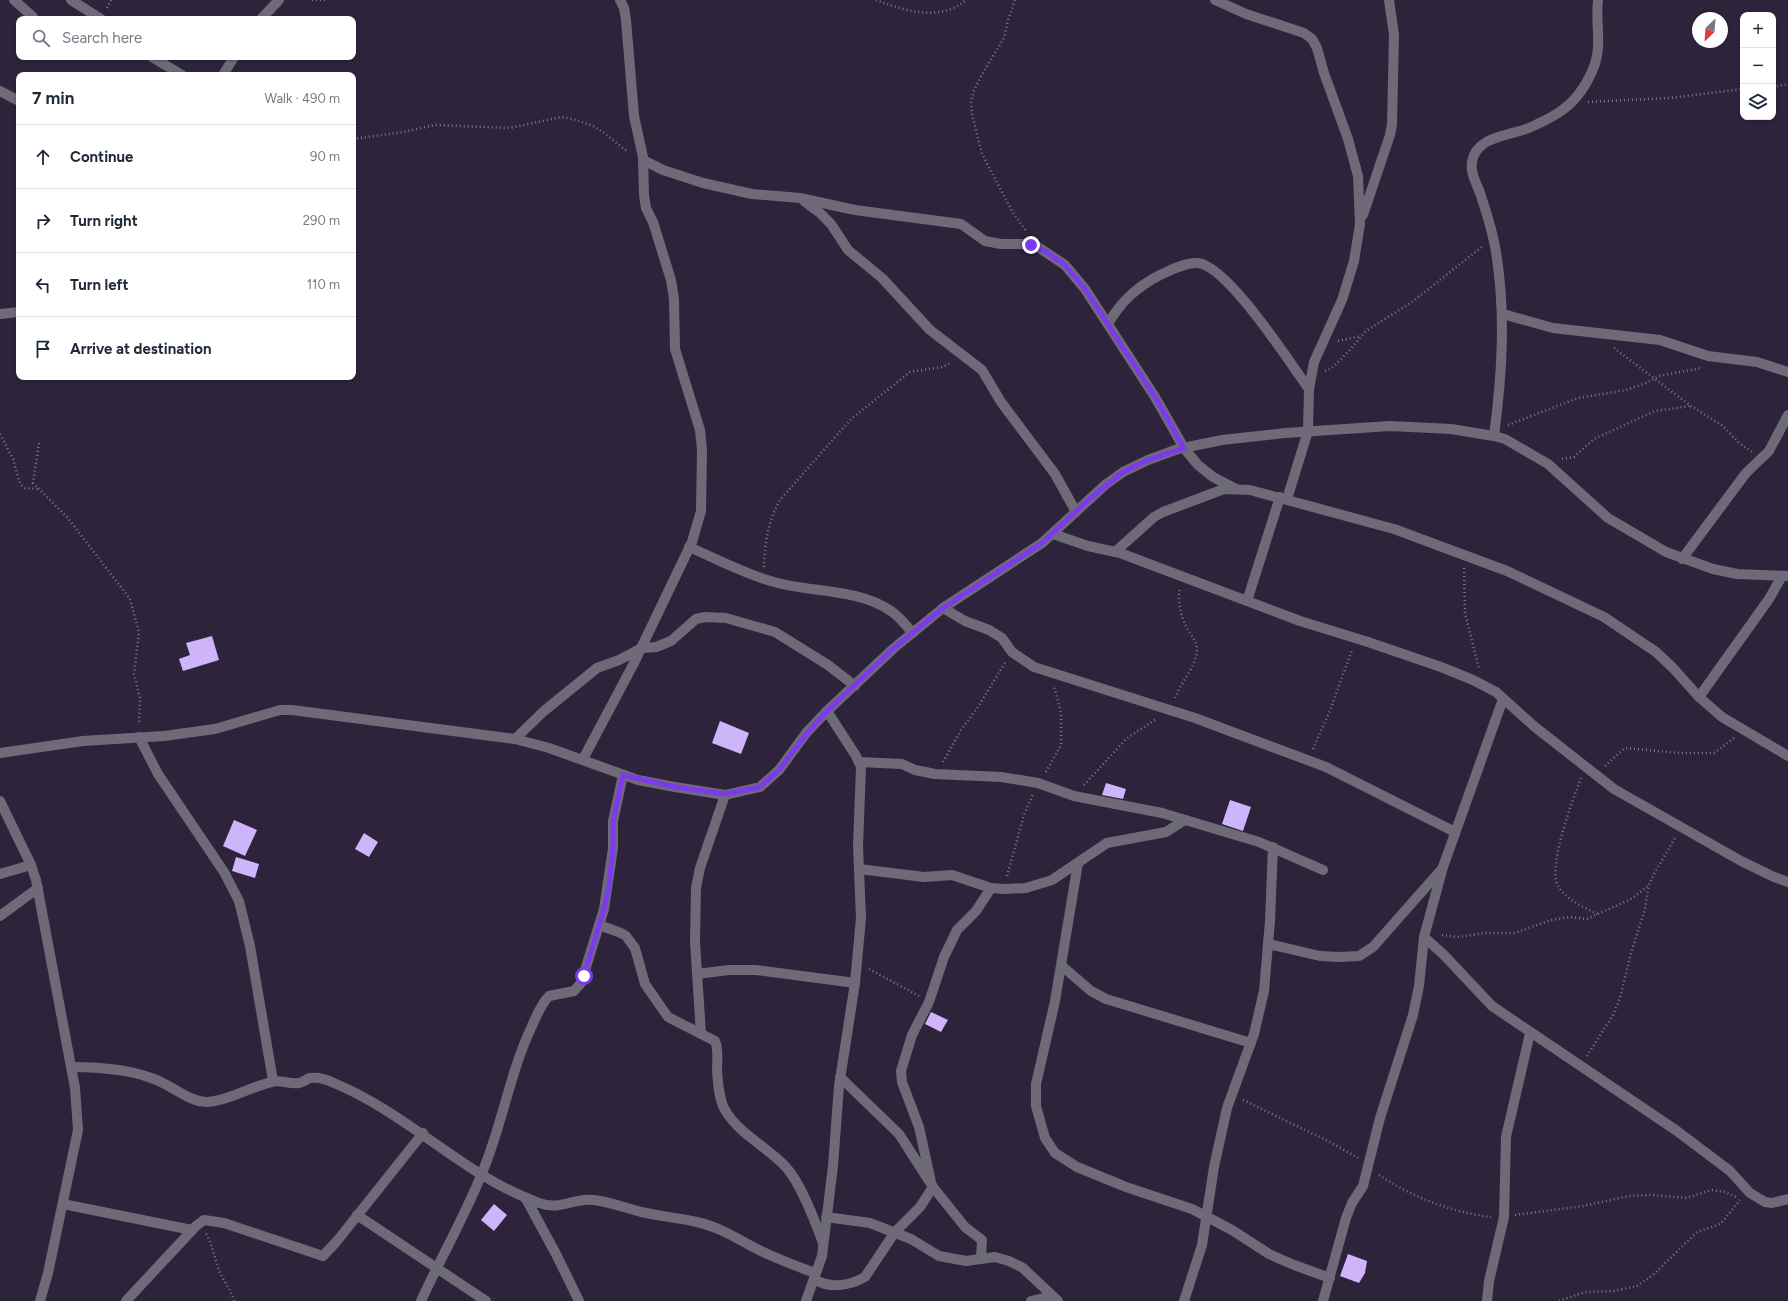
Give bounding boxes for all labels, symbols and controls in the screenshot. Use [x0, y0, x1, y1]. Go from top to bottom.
north arrow [1692, 12, 1728, 48]
map controls [1740, 12, 1776, 120]
button: + [1740, 12, 1776, 48]
search box [16, 16, 356, 60]
icon: search [30, 27, 52, 49]
text: Search here [62, 29, 142, 47]
button: − [1740, 48, 1776, 84]
button: layers [1740, 84, 1776, 120]
text: 7 min [32, 88, 74, 108]
text: Walk · 490 m [264, 91, 340, 106]
icon: ahead [32, 146, 54, 168]
text: Continue [70, 148, 133, 166]
text: 90 m [310, 149, 340, 164]
icon: right [32, 210, 54, 232]
text: Turn right [70, 212, 138, 230]
text: 290 m [303, 213, 340, 228]
route end [1022, 236, 1040, 254]
icon: left [32, 274, 54, 296]
text: Turn left [70, 276, 128, 294]
text: 110 m [307, 277, 340, 292]
icon: arrive [32, 338, 54, 360]
text: Arrive at destination [70, 340, 211, 358]
route start [575, 967, 593, 985]

